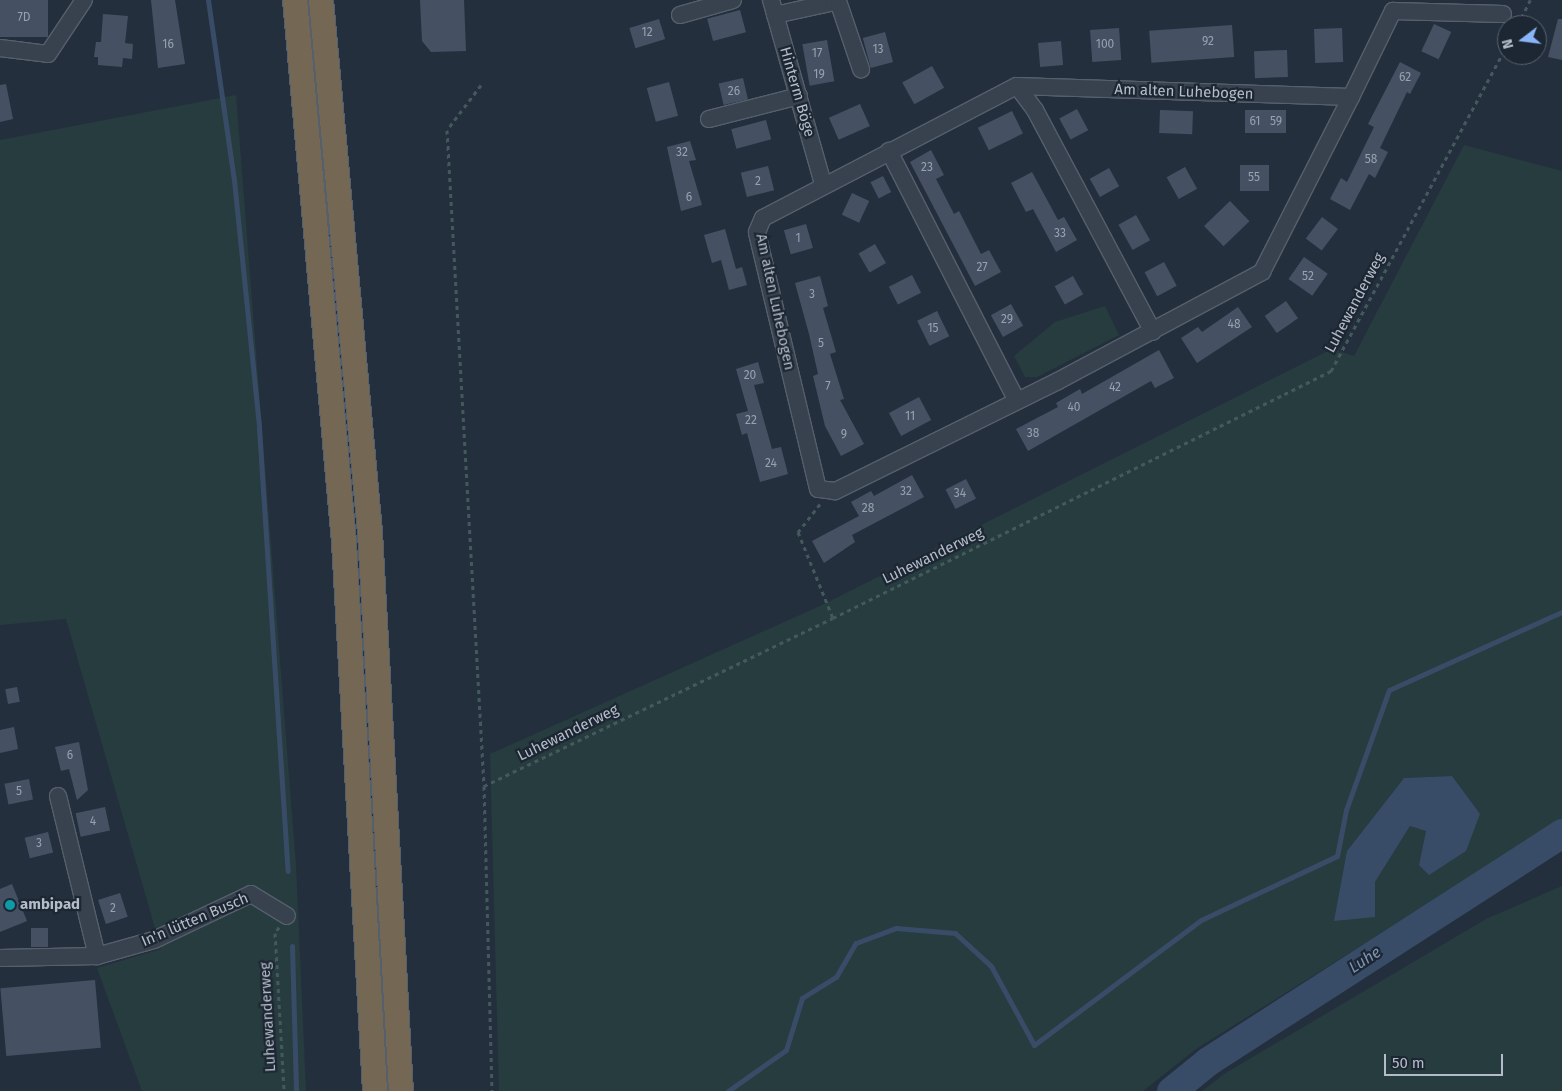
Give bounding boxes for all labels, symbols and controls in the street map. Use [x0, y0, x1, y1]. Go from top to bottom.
house number: 7D [17, 11, 31, 25]
north arrow [1497, 15, 1547, 65]
house number: 12 [641, 26, 653, 40]
house number: 92 [1202, 35, 1214, 49]
text: N [1499, 37, 1517, 50]
house number: 16 [162, 38, 174, 52]
house number: 100 [1096, 38, 1114, 52]
house number: 13 [872, 43, 884, 57]
street label: Hinterm Böge [776, 45, 818, 139]
house number: 17 [812, 47, 822, 61]
house number: 19 [813, 68, 825, 82]
house number: 62 [1399, 71, 1411, 85]
street label: Am alten Luhebogen [1114, 81, 1254, 103]
house number: 26 [728, 85, 740, 99]
house number: 61 [1249, 115, 1261, 129]
house number: 59 [1270, 115, 1282, 129]
house number: 32 [676, 146, 688, 160]
house number: 58 [1365, 153, 1377, 167]
house number: 23 [921, 161, 933, 175]
house number: 55 [1248, 171, 1260, 185]
house number: 2 [755, 175, 761, 189]
house number: 6 [686, 191, 692, 205]
house number: 33 [1054, 227, 1066, 241]
street label: Am alten Luhebogen [752, 232, 798, 372]
house number: 1 [795, 232, 801, 246]
street label: Luhewanderweg [1321, 250, 1389, 356]
house number: 27 [976, 261, 988, 275]
house number: 52 [1302, 270, 1314, 284]
house number: 3 [809, 288, 815, 302]
house number: 29 [1001, 313, 1013, 327]
house number: 48 [1228, 318, 1240, 332]
house number: 15 [927, 322, 939, 336]
house number: 5 [818, 337, 824, 351]
house number: 20 [744, 369, 756, 383]
house number: 7 [825, 380, 831, 394]
house number: 42 [1109, 381, 1121, 395]
house number: 40 [1067, 401, 1081, 415]
house number: 11 [905, 410, 915, 424]
house number: 22 [745, 414, 757, 428]
house number: 38 [1027, 427, 1039, 441]
house number: 9 [841, 428, 847, 442]
house number: 24 [765, 457, 777, 471]
house number: 32 [900, 485, 912, 499]
house number: 34 [954, 487, 966, 501]
house number: 28 [862, 502, 874, 516]
street label: Luhewanderweg [880, 524, 986, 588]
street label: Luhewanderweg [515, 701, 621, 765]
house number: 6 [67, 749, 73, 763]
house number: 5 [16, 785, 22, 799]
house number: 4 [90, 815, 96, 829]
house number: 3 [36, 837, 42, 851]
street label: In'n lütten Busch [139, 889, 251, 951]
place label: ambipad [20, 896, 80, 914]
marker: ambipad [4, 899, 16, 911]
house number: 2 [110, 902, 116, 916]
water label: Luhe [1345, 943, 1385, 977]
street label: Luhewanderweg [256, 962, 280, 1072]
scale bar [1387, 1044, 1506, 1076]
text: 50 m [1392, 1054, 1425, 1072]

